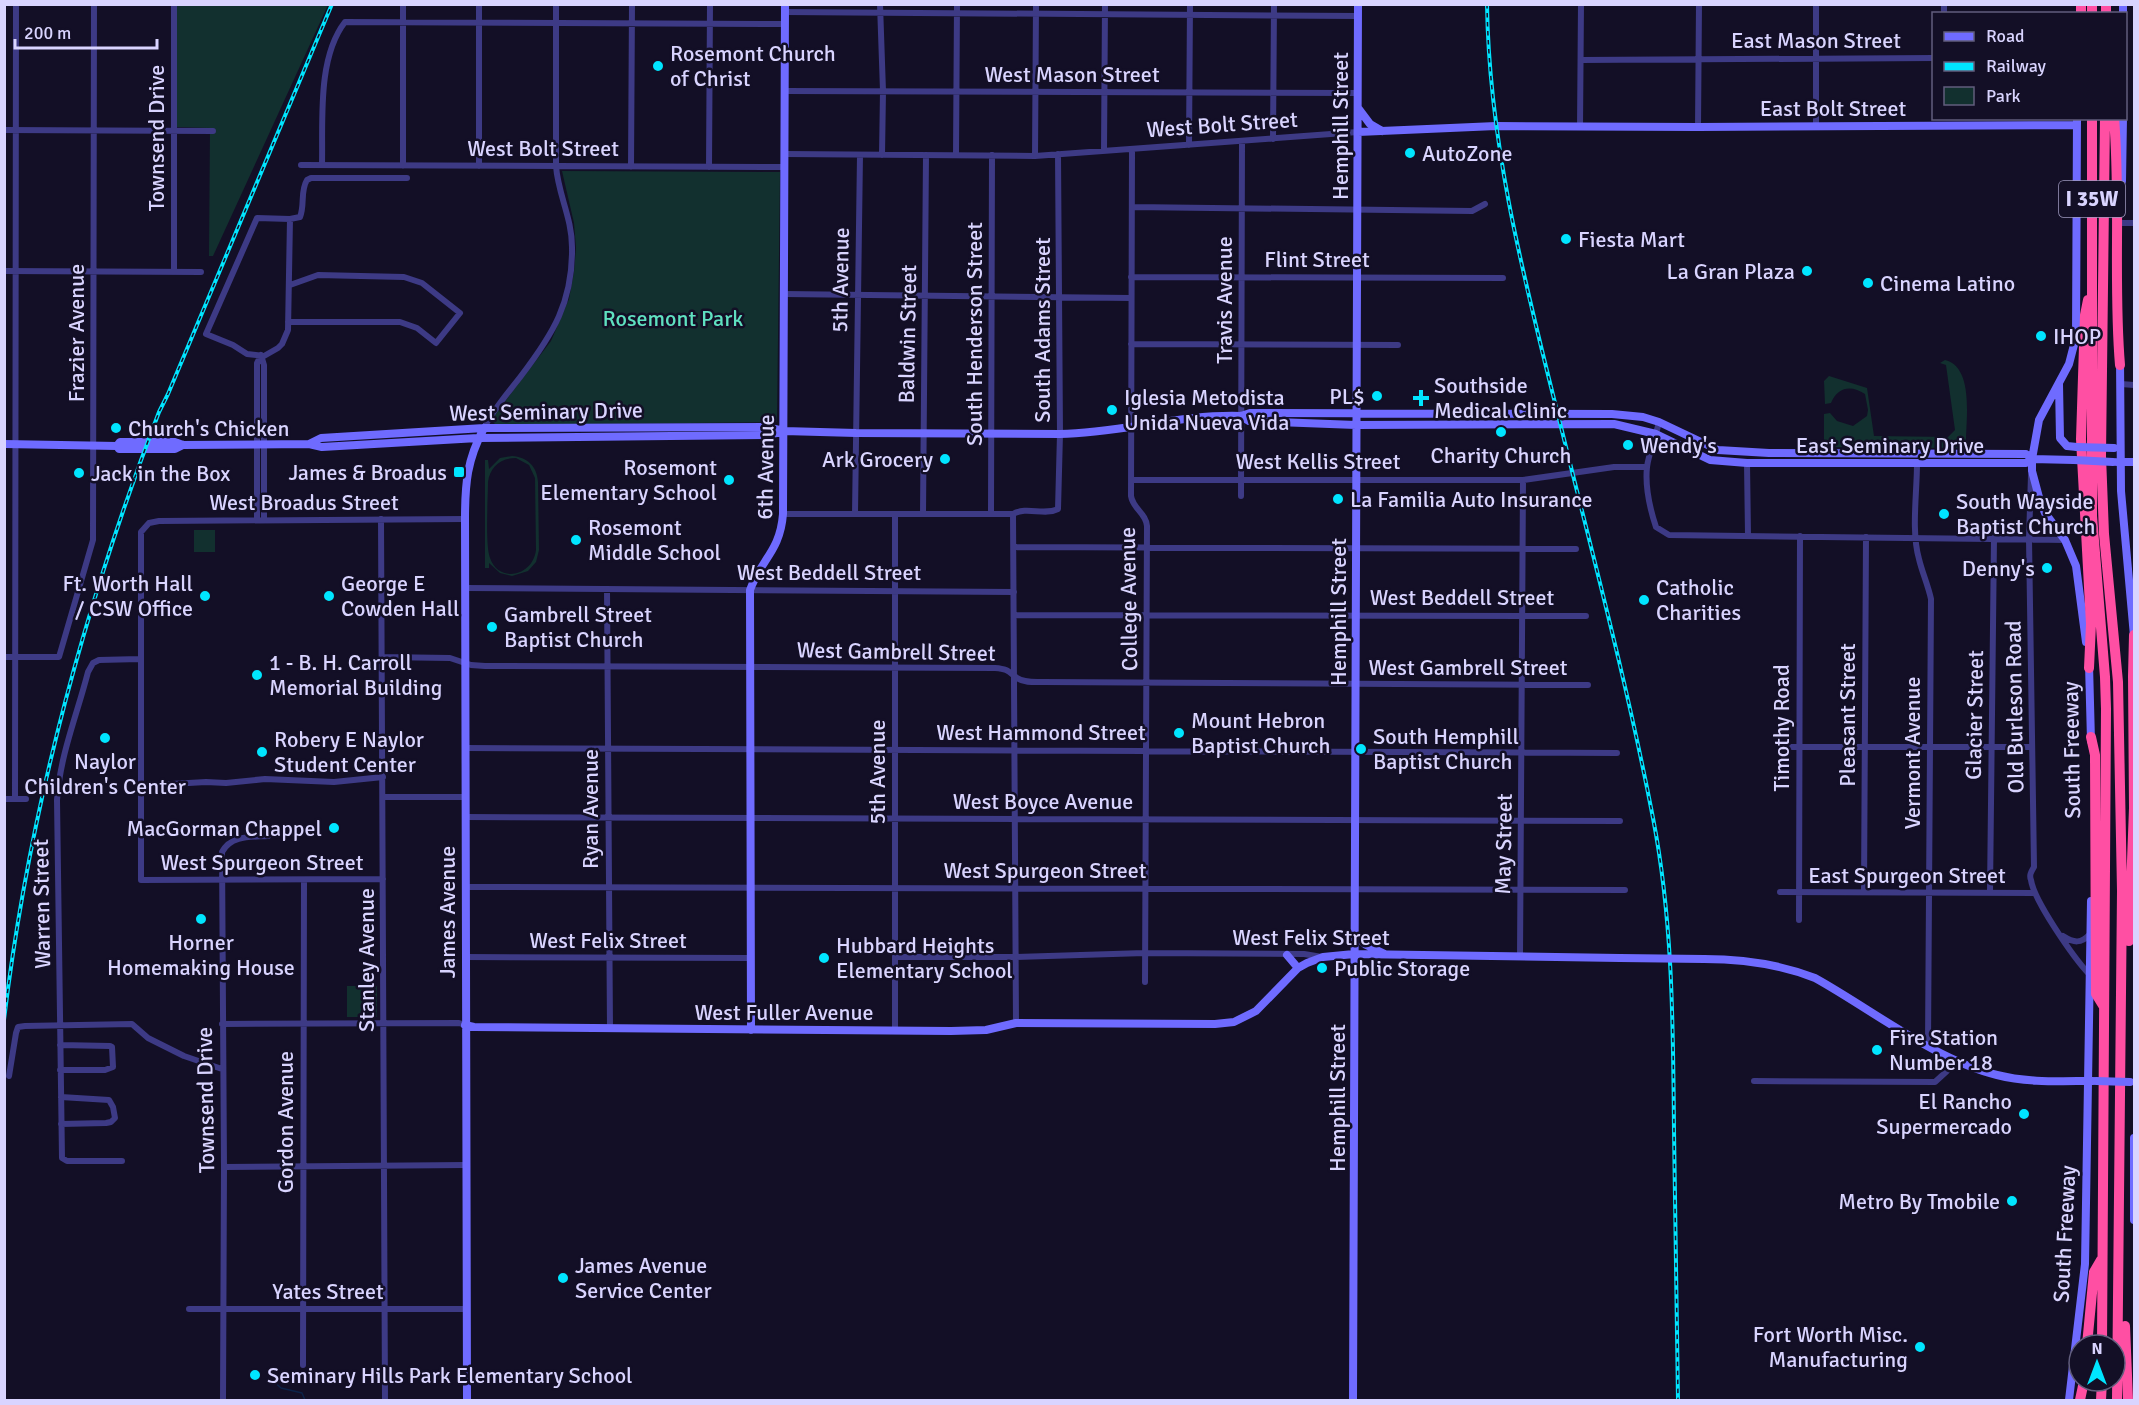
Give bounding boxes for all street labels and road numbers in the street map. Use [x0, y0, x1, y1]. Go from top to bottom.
street label: East Mason Street [1731, 27, 1901, 54]
street label: Hemphill Street [1327, 52, 1354, 200]
street label: West Mason Street [984, 61, 1160, 88]
street label: Townsend Drive [143, 65, 170, 211]
street label: East Bolt Street [1760, 95, 1906, 122]
street label: West Bolt Street [1145, 106, 1299, 143]
street label: West Bolt Street [467, 135, 619, 162]
road number: I 35W [2059, 181, 2125, 217]
street label: South Henderson Street [961, 222, 988, 446]
street label: 5th Avenue [826, 227, 855, 333]
street label: Travis Avenue [1211, 236, 1238, 364]
street label: South Adams Street [1029, 237, 1056, 423]
street label: Flint Street [1264, 246, 1370, 273]
street label: Frazier Avenue [63, 264, 90, 402]
street label: Baldwin Street [893, 264, 922, 404]
street label: West Seminary Drive [449, 396, 643, 427]
street label: 6th Avenue [751, 414, 780, 520]
street label: East Seminary Drive [1796, 432, 1984, 459]
street label: West Kellis Street [1235, 448, 1401, 475]
street label: West Broadus Street [209, 489, 399, 516]
street label: College Avenue [1114, 527, 1143, 671]
street label: Hemphill Street [1325, 538, 1352, 686]
street label: West Beddell Street [737, 559, 922, 586]
street label: West Beddell Street [1370, 584, 1555, 611]
street label: Old Burleson Road [1999, 620, 2030, 794]
street label: West Gambrell Street [796, 636, 996, 667]
street label: Pleasant Street [1834, 643, 1861, 787]
street label: Glacier Street [1960, 650, 1989, 780]
street label: West Gambrell Street [1369, 654, 1568, 681]
street label: Timothy Road [1768, 664, 1795, 792]
street label: Vermont Avenue [1899, 677, 1926, 829]
street label: South Freeway [2057, 680, 2086, 819]
street label: 5th Avenue [864, 719, 891, 825]
street label: West Hammond Street [936, 719, 1146, 746]
street label: Ryan Avenue [577, 749, 604, 869]
street label: West Boyce Avenue [953, 788, 1133, 815]
street label: May Street [1489, 793, 1518, 895]
street label: Warren Street [27, 838, 56, 969]
street label: James Avenue [434, 846, 461, 978]
street label: West Spurgeon Street [160, 849, 364, 876]
street label: West Spurgeon Street [943, 857, 1147, 884]
street label: East Spurgeon Street [1808, 862, 2006, 889]
street label: Stanley Avenue [353, 888, 380, 1032]
street label: West Felix Street [1232, 924, 1390, 951]
street label: West Felix Street [529, 927, 687, 954]
street label: West Fuller Avenue [694, 999, 874, 1026]
street label: Hemphill Street [1324, 1024, 1351, 1172]
street label: Townsend Drive [191, 1027, 220, 1173]
street label: Gordon Avenue [272, 1051, 299, 1193]
street label: South Freeway [2047, 1164, 2082, 1303]
street label: Yates Street [272, 1278, 384, 1305]

